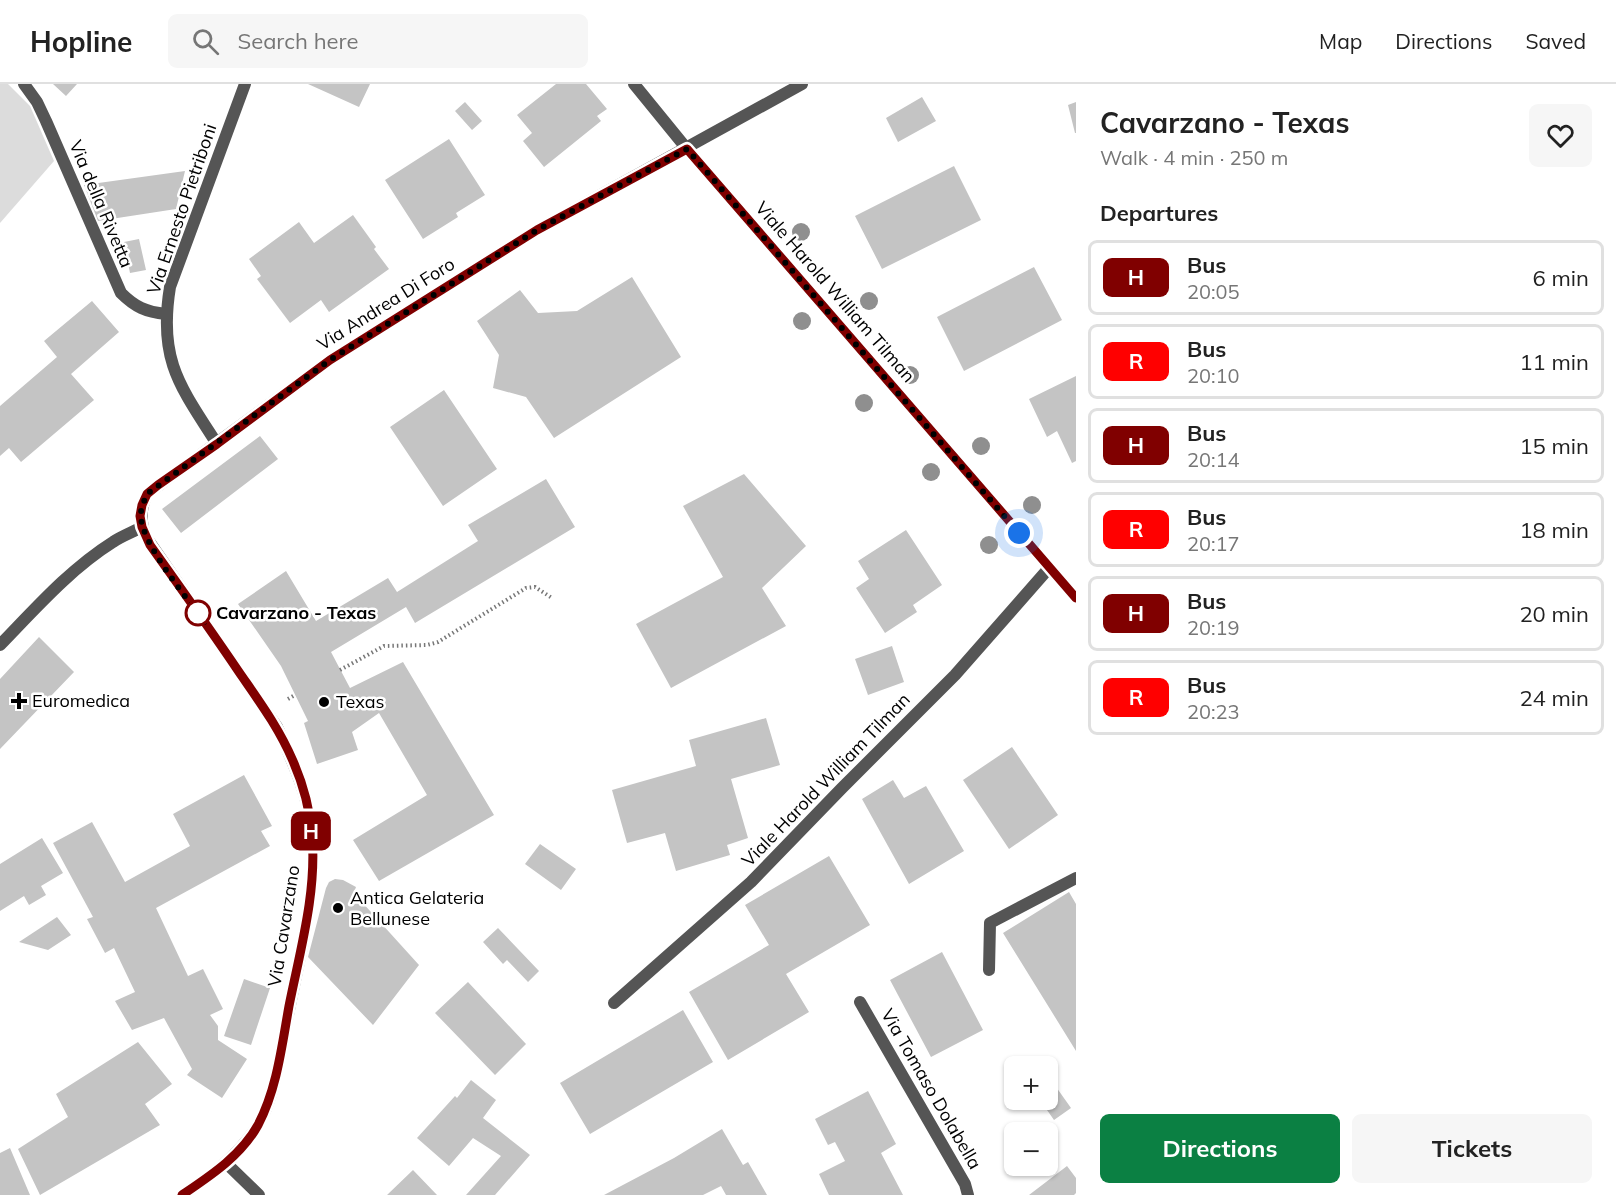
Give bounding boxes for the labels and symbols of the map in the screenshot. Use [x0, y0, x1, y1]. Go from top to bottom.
street label: Via Ernesto Pietriboni [142, 121, 221, 297]
street label: Via della Rivetta [64, 137, 139, 271]
street label: Viale Harold William Tilman [750, 196, 920, 387]
street label: Via Andrea Di Foro [313, 252, 459, 355]
your location [1004, 518, 1034, 548]
marker: Cavarzano - Texas [185, 600, 211, 626]
place label: Cavarzano - Texas [216, 601, 376, 624]
street label: Viale Harold William Tilman [737, 688, 915, 871]
place label: Euromedica [32, 689, 130, 712]
place label: Texas [336, 690, 385, 713]
marker: Euromedica [10, 692, 28, 710]
marker: Texas [317, 695, 331, 709]
line badge: H [292, 812, 330, 850]
street label: Via Cavarzano [263, 864, 304, 988]
place label: Antica Gelateria Bellunese [350, 886, 484, 930]
marker: Antica Gelateria Bellunese [331, 901, 345, 915]
street label: Via Tomaso Dolabella [876, 1004, 987, 1173]

